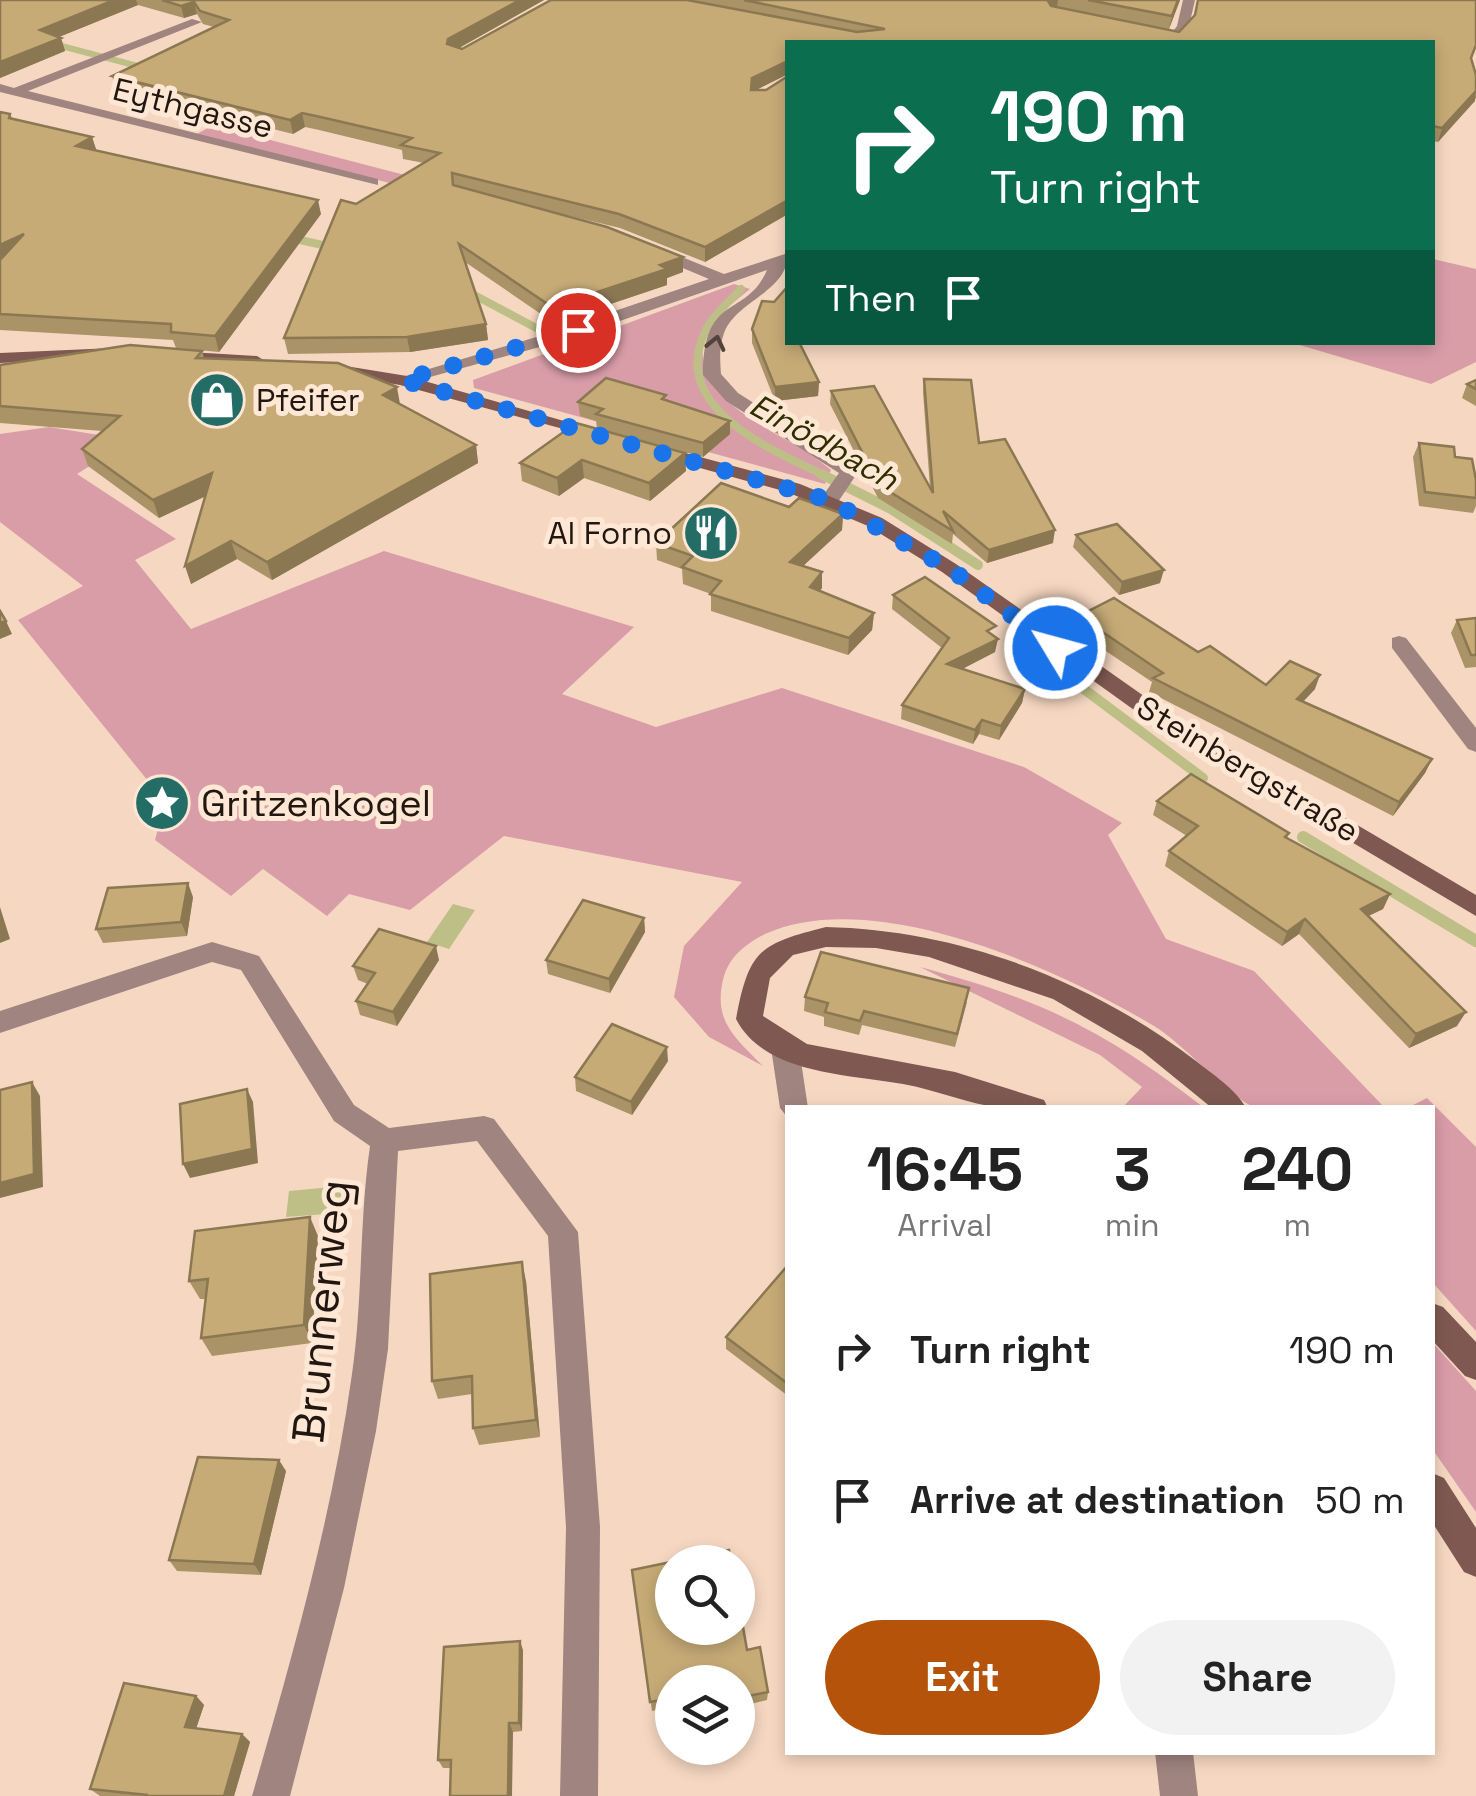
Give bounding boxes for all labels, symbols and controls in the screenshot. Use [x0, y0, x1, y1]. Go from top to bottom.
street label: Eythgasse [109, 69, 277, 147]
text: 190 m [990, 72, 1188, 161]
icon: right [825, 80, 955, 210]
text: Turn right [990, 159, 1201, 216]
icon: arrive [936, 270, 991, 325]
text: Then [825, 274, 916, 322]
pin [536, 288, 621, 373]
icon: arrive [551, 303, 606, 358]
one-way arrow [704, 334, 725, 351]
shop icon: Pfeifer [187, 370, 247, 430]
place label: Pfeifer [256, 380, 360, 420]
water label: Einödbach [743, 385, 906, 500]
restaurant icon: Al Forno [681, 503, 741, 563]
place label: Al Forno [547, 513, 672, 553]
position arrow [1003, 596, 1107, 700]
street label: Steinbergstraße [1130, 687, 1366, 851]
place icon: Gritzenkogel [132, 773, 192, 833]
place label: Gritzenkogel [201, 779, 431, 827]
text: 16:45 [867, 1131, 1023, 1208]
text: 3 [1114, 1131, 1150, 1208]
text: 240 [1241, 1131, 1353, 1208]
street label: Brunnerweg [279, 1177, 364, 1445]
text: Arrival [897, 1205, 992, 1245]
text: min [1105, 1205, 1160, 1245]
text: m [1284, 1205, 1311, 1245]
icon: right [825, 1323, 880, 1378]
text: Turn right [910, 1326, 1091, 1374]
text: 190 m [1289, 1326, 1395, 1374]
icon: arrive [825, 1473, 880, 1528]
text: Arrive at destination [910, 1476, 1285, 1524]
text: 50 m [1315, 1476, 1405, 1524]
map controls [655, 1545, 755, 1765]
button: search [655, 1545, 755, 1645]
button: Exit [825, 1620, 1100, 1735]
button: Share [1120, 1620, 1395, 1735]
button: layers [655, 1665, 755, 1765]

